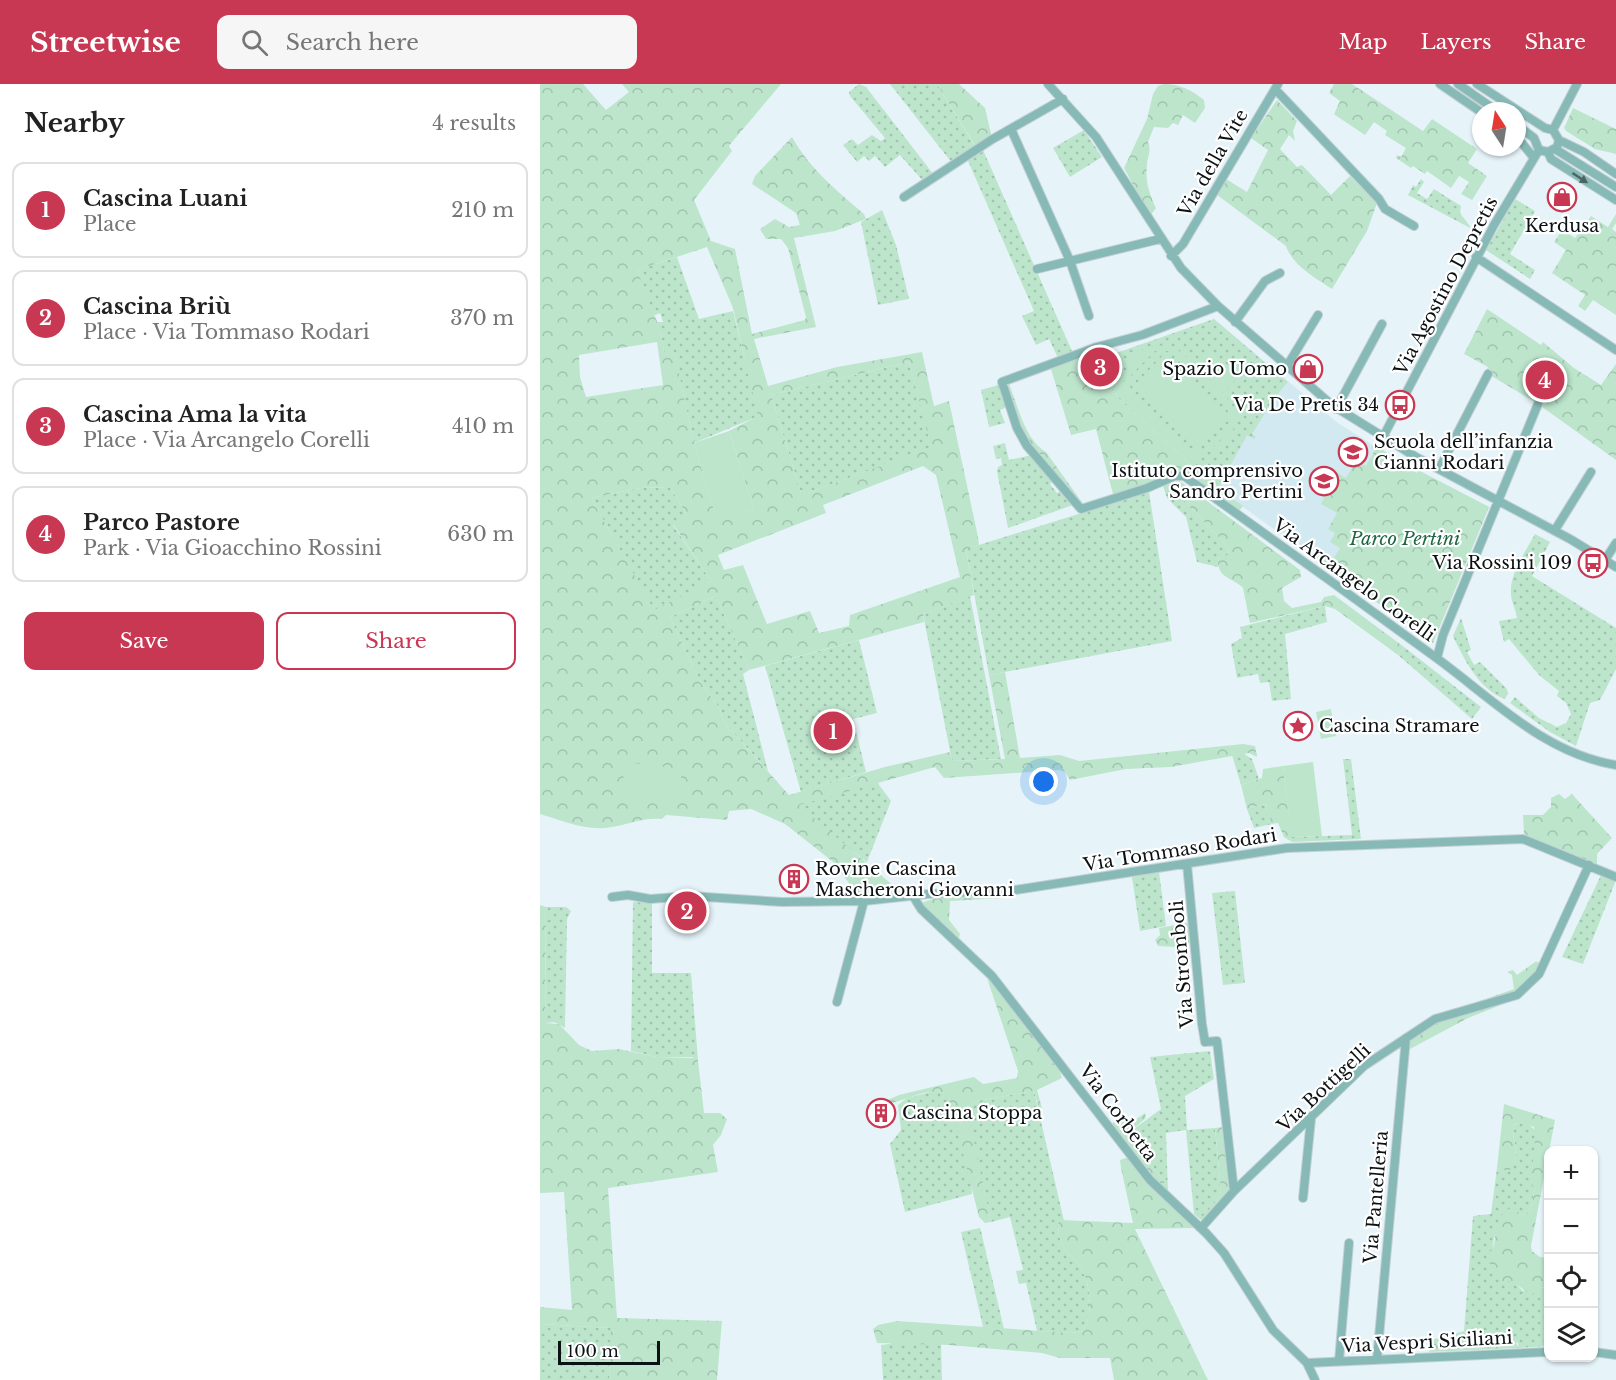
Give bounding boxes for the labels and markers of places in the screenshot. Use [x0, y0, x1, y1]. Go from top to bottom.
shop icon: Kerdusa [1546, 181, 1578, 213]
place label: Kerdusa [1525, 215, 1599, 237]
pin: 3 [1080, 344, 1120, 390]
shop icon: Spazio Uomo [1292, 353, 1324, 385]
place label: Spazio Uomo [1163, 358, 1287, 380]
pin: 4 [1526, 358, 1564, 402]
bus stop icon: Via De Pretis 34 [1384, 389, 1416, 421]
place label: Via De Pretis 34 [1233, 394, 1379, 416]
place label: Scuola dell’infanzia Gianni Rodari [1374, 431, 1553, 474]
school or university icon: Scuola dell’infanzia Gianni Rodari [1337, 436, 1369, 468]
place label: Istituto comprensivo Sandro Pertini [1111, 460, 1303, 503]
school or university icon: Istituto comprensivo Sandro Pertini [1308, 465, 1340, 497]
bus stop icon: Via Rossini 109 [1577, 547, 1609, 579]
place label: Via Rossini 109 [1432, 552, 1572, 574]
pin: 1 [814, 708, 852, 754]
place icon: Cascina Stramare [1282, 710, 1314, 742]
place label: Cascina Stramare [1319, 715, 1480, 737]
place label: Rovine Cascina Mascheroni Giovanni [815, 858, 1014, 901]
building icon: Rovine Cascina Mascheroni Giovanni [778, 863, 810, 895]
pin: 2 [668, 888, 706, 934]
building icon: Cascina Stoppa [865, 1097, 897, 1129]
place label: Cascina Stoppa [902, 1102, 1042, 1124]

